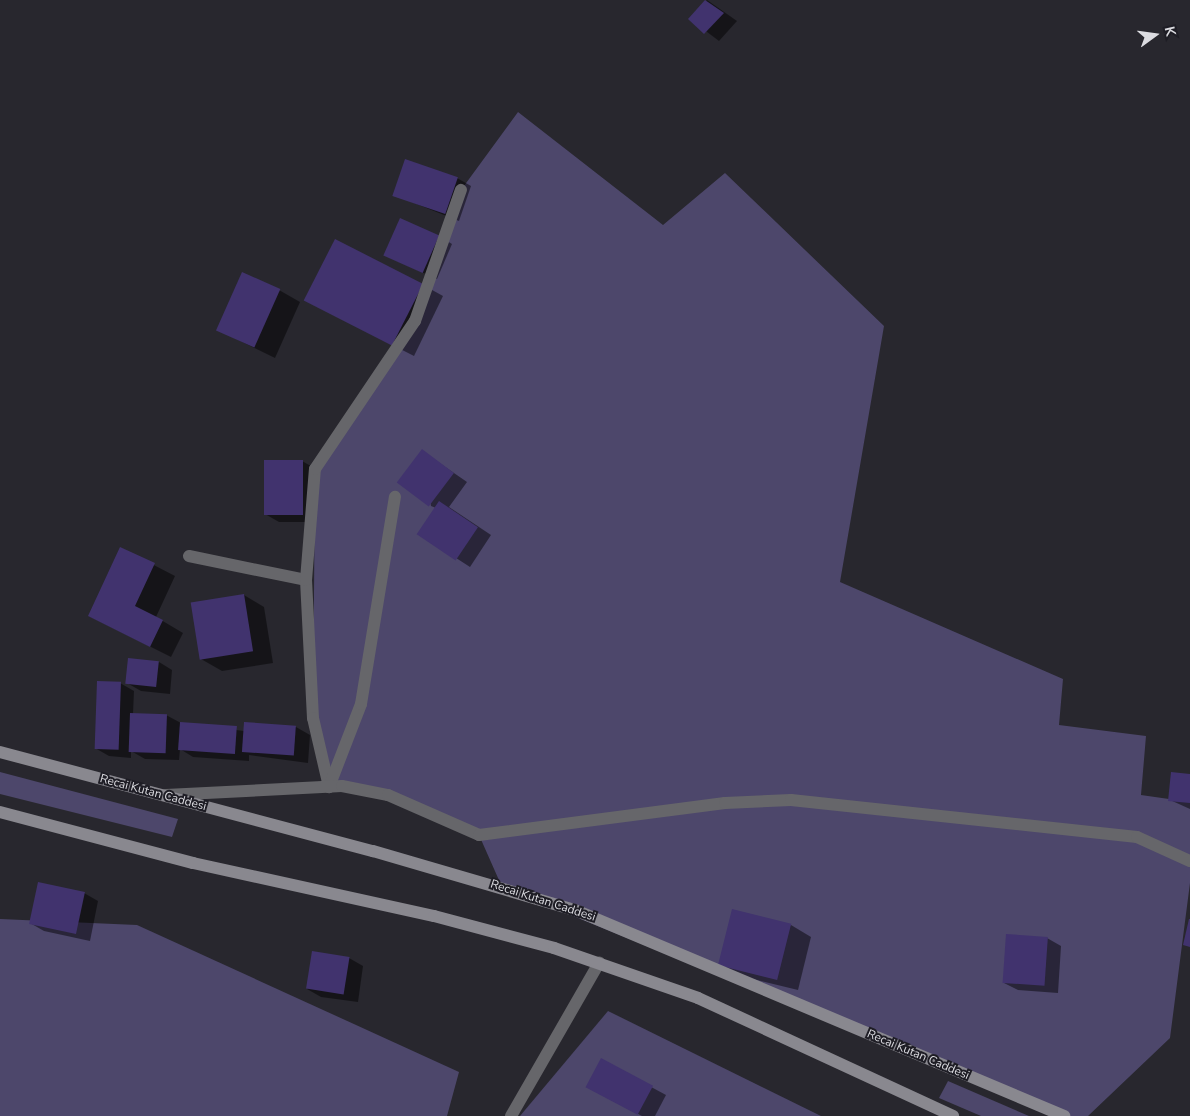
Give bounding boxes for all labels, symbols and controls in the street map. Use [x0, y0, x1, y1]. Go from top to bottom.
north arrow [1130, 10, 1180, 60]
text: K [1160, 24, 1180, 38]
street label: Recai Kutan Caddesi [98, 772, 208, 814]
street label: Recai Kutan Caddesi [489, 877, 597, 925]
street label: Recai Kutan Caddesi [865, 1027, 971, 1083]

